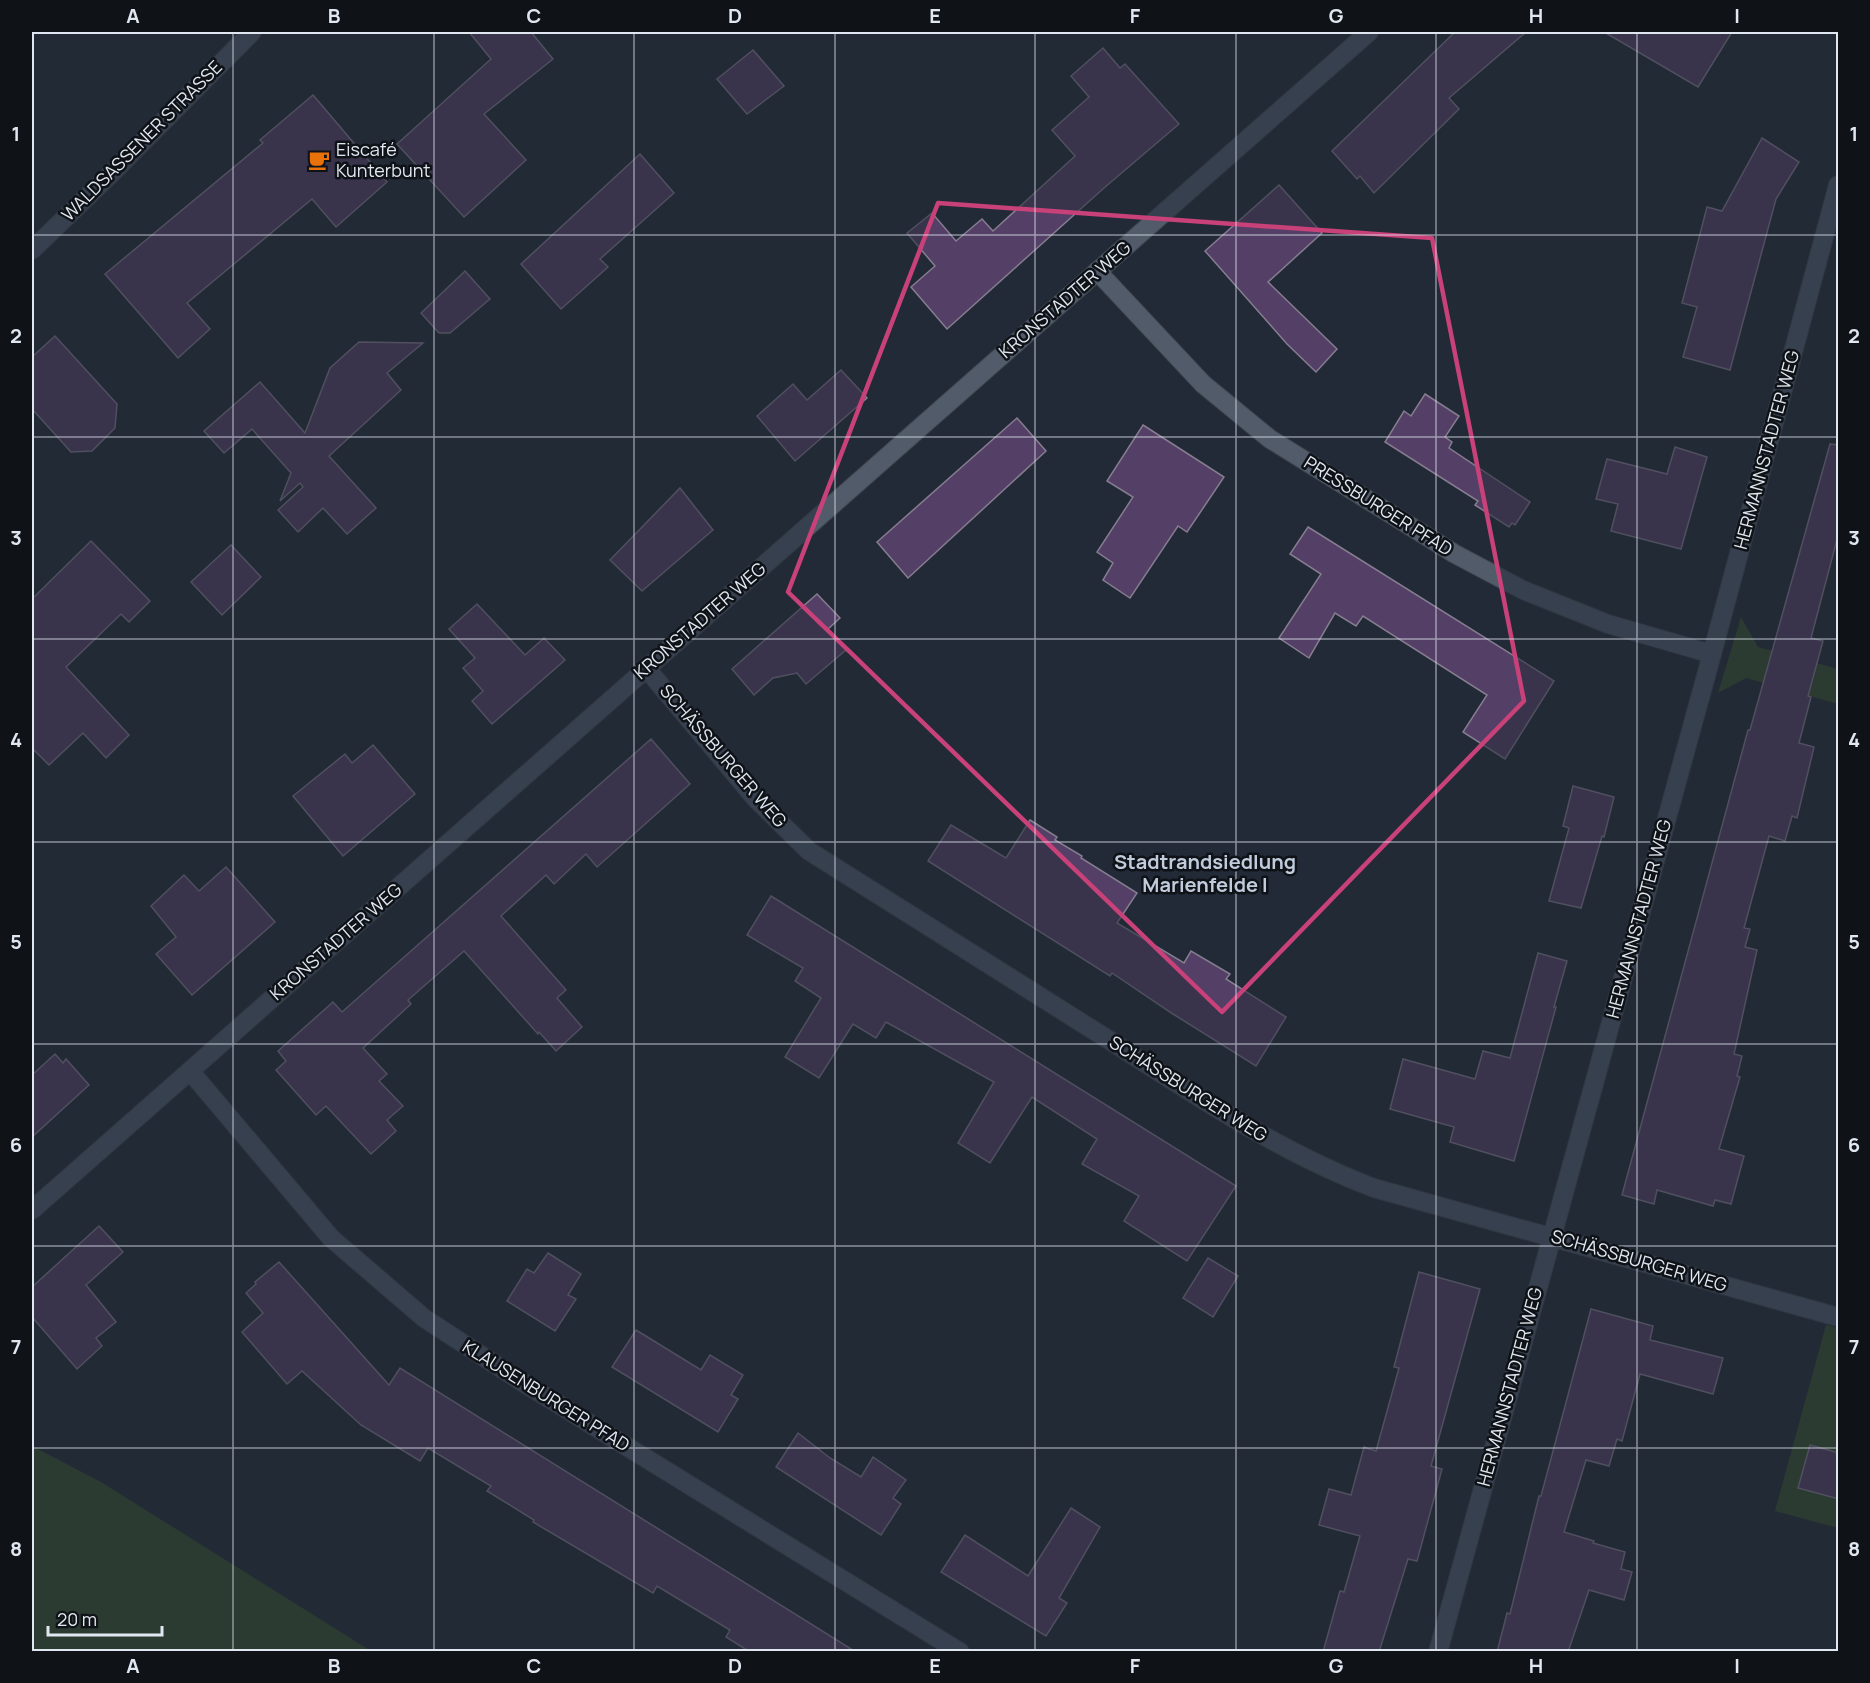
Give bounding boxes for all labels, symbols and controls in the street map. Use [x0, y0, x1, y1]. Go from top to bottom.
text: A [126, 2, 140, 29]
text: B [328, 2, 341, 29]
text: C [527, 2, 541, 29]
text: D [728, 2, 742, 29]
text: E [929, 2, 941, 29]
text: F [1130, 2, 1141, 29]
text: G [1329, 2, 1344, 29]
text: H [1529, 2, 1543, 29]
text: I [1734, 2, 1740, 29]
street label: WALDSASSENER STRASSE [56, 55, 227, 226]
text: 1 [12, 120, 20, 147]
text: 1 [1850, 120, 1858, 147]
place label: Eiscafé Kunterbunt [336, 137, 431, 182]
cafe icon: Eiscafé Kunterbunt [307, 148, 331, 172]
street label: KRONSTADTER WEG [993, 235, 1136, 363]
text: 2 [10, 322, 22, 349]
text: 2 [1848, 322, 1860, 349]
street label: HERMANNSTADTER WEG [1728, 347, 1804, 552]
street label: PRESSBURGER PFAD [1300, 450, 1457, 561]
text: 3 [10, 524, 22, 551]
text: 3 [1848, 524, 1860, 551]
street label: KRONSTADTER WEG [628, 556, 771, 684]
street label: SCHÄSSBURGER WEG [655, 679, 793, 832]
text: 4 [10, 726, 22, 753]
text: 4 [1848, 726, 1860, 753]
street label: HERMANNSTADTER WEG [1600, 816, 1676, 1021]
district label: Stadtrandsiedlung Marienfelde I [1114, 848, 1296, 898]
street label: KRONSTADTER WEG [264, 877, 407, 1005]
text: 5 [10, 928, 22, 955]
text: 5 [1848, 928, 1860, 955]
street label: SCHÄSSBURGER WEG [1105, 1030, 1272, 1147]
text: 6 [10, 1131, 22, 1158]
text: 6 [1848, 1131, 1860, 1158]
street label: SCHÄSSBURGER WEG [1549, 1223, 1730, 1297]
street label: HERMANNSTADTER WEG [1471, 1284, 1547, 1489]
text: 7 [11, 1333, 21, 1360]
text: 7 [1849, 1333, 1859, 1360]
street label: KLAUSENBURGER PFAD [458, 1334, 635, 1456]
text: 8 [10, 1535, 22, 1562]
text: 8 [1848, 1535, 1860, 1562]
scale bar [48, 1599, 162, 1637]
text: 20 m [57, 1607, 97, 1631]
text: A [126, 1652, 140, 1679]
text: B [328, 1652, 341, 1679]
text: C [527, 1652, 541, 1679]
text: D [728, 1652, 742, 1679]
text: E [929, 1652, 941, 1679]
text: F [1130, 1652, 1141, 1679]
text: G [1329, 1652, 1344, 1679]
text: H [1529, 1652, 1543, 1679]
text: I [1734, 1652, 1740, 1679]

